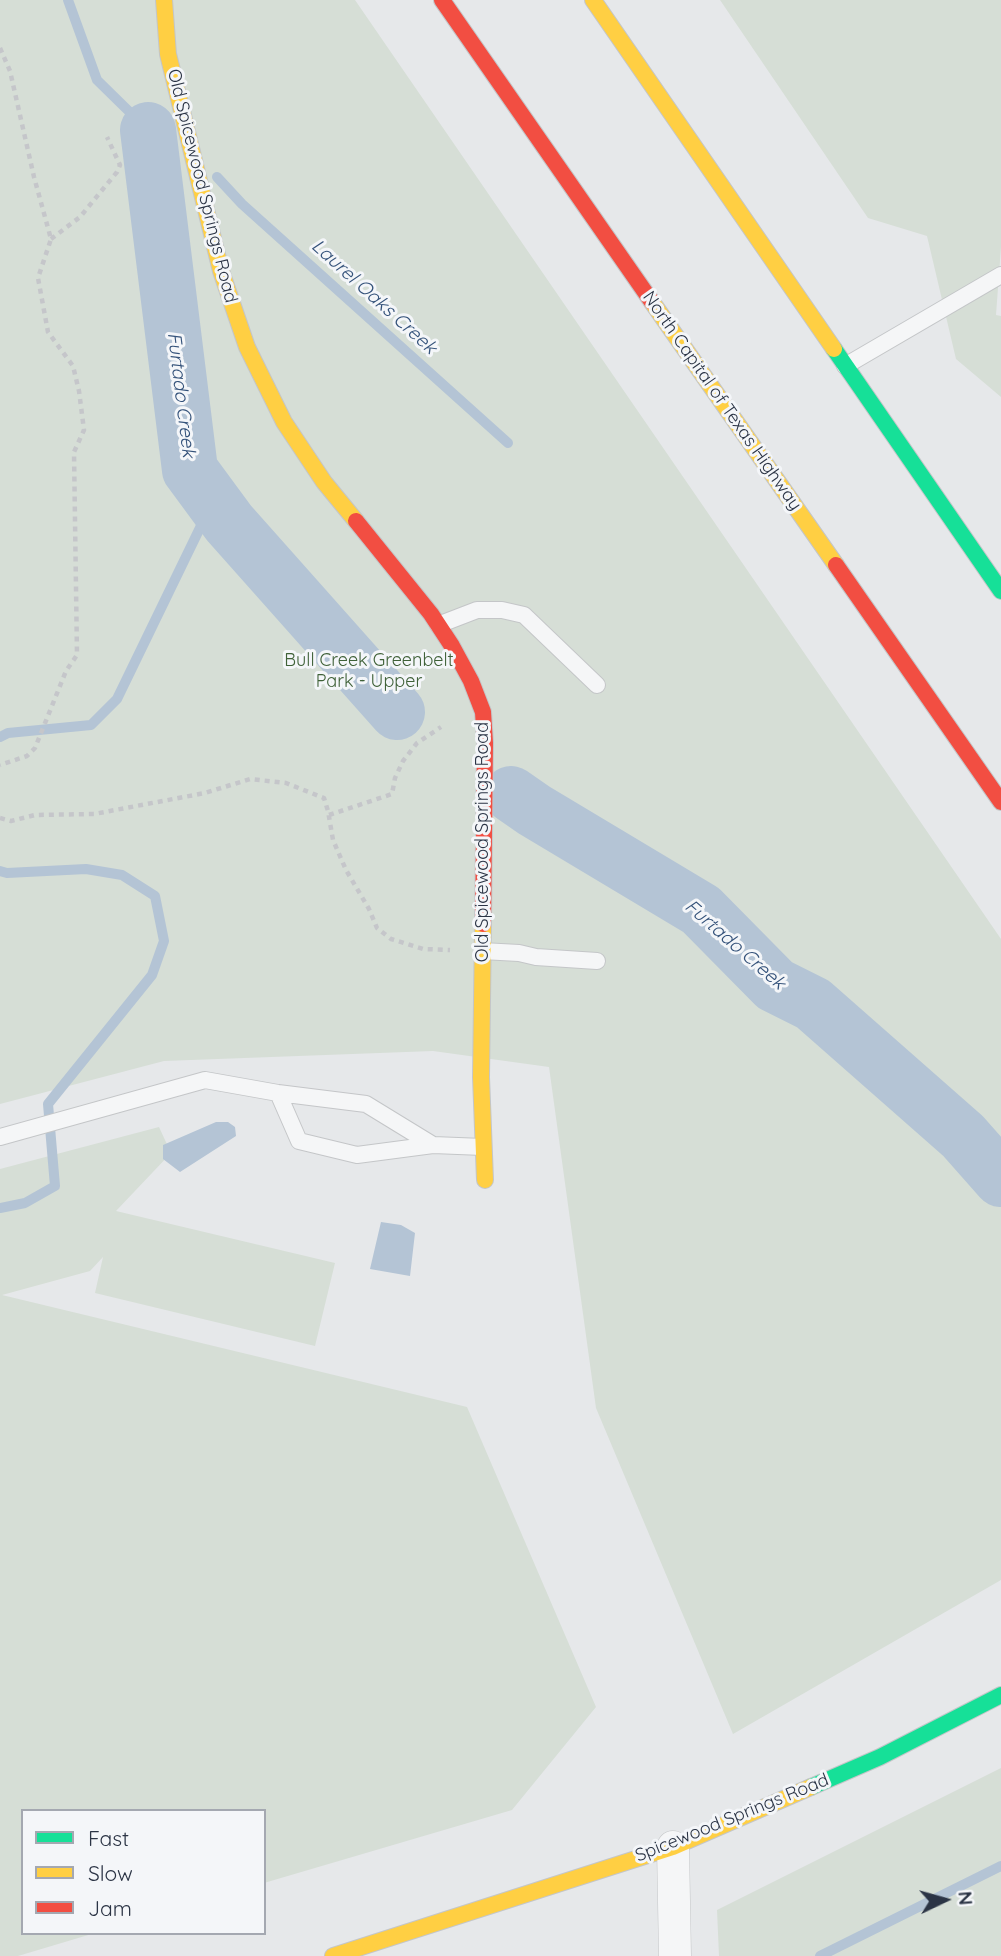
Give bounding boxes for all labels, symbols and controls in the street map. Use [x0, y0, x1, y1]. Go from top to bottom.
street label: Old Spicewood Springs Road [162, 67, 242, 305]
water label: Laurel Oaks Creek [307, 235, 441, 359]
street label: North Capital of Texas Highway [638, 287, 806, 515]
water label: Furtado Creek [162, 331, 200, 459]
park label: Bull Creek Greenbelt Park - Upper [284, 650, 454, 692]
street label: Old Spicewood Springs Road [472, 722, 494, 962]
water label: Furtado Creek [680, 895, 790, 995]
street label: Spicewood Springs Road [632, 1769, 832, 1867]
legend [21, 1809, 266, 1935]
text: Fast [88, 1825, 129, 1851]
text: Slow [88, 1860, 133, 1886]
north arrow [910, 1865, 980, 1935]
text: N [953, 1890, 978, 1906]
text: Jam [88, 1895, 132, 1921]

